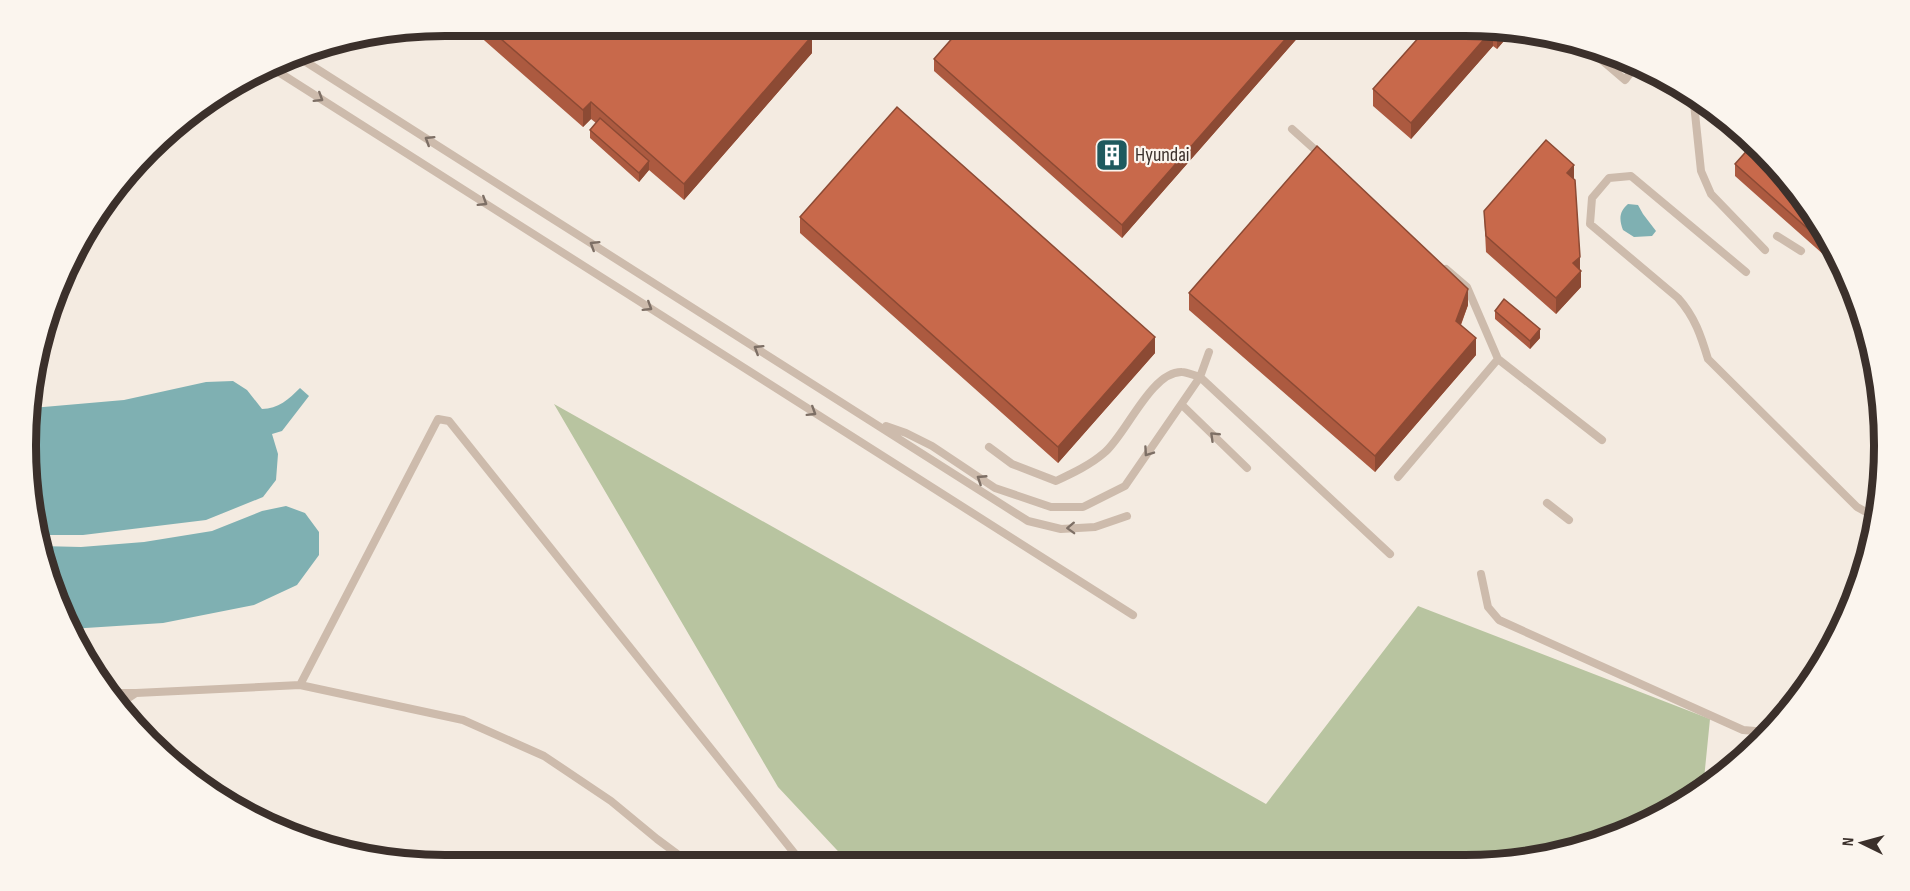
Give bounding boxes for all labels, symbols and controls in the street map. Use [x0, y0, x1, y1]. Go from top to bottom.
one-way arrow [312, 90, 323, 101]
one-way arrow [425, 136, 435, 148]
building icon: Hyundai [1094, 137, 1130, 173]
place label: Hyundai [1135, 143, 1190, 167]
one-way arrow [477, 195, 487, 207]
one-way arrow [590, 240, 600, 252]
one-way arrow [641, 300, 652, 311]
one-way arrow [754, 346, 765, 357]
one-way arrow [806, 404, 817, 415]
one-way arrow [1211, 433, 1222, 444]
one-way arrow [1144, 446, 1155, 457]
one-way arrow [977, 475, 988, 486]
one-way arrow [1066, 522, 1075, 534]
north arrow [1832, 813, 1892, 873]
text: N [1839, 837, 1858, 847]

